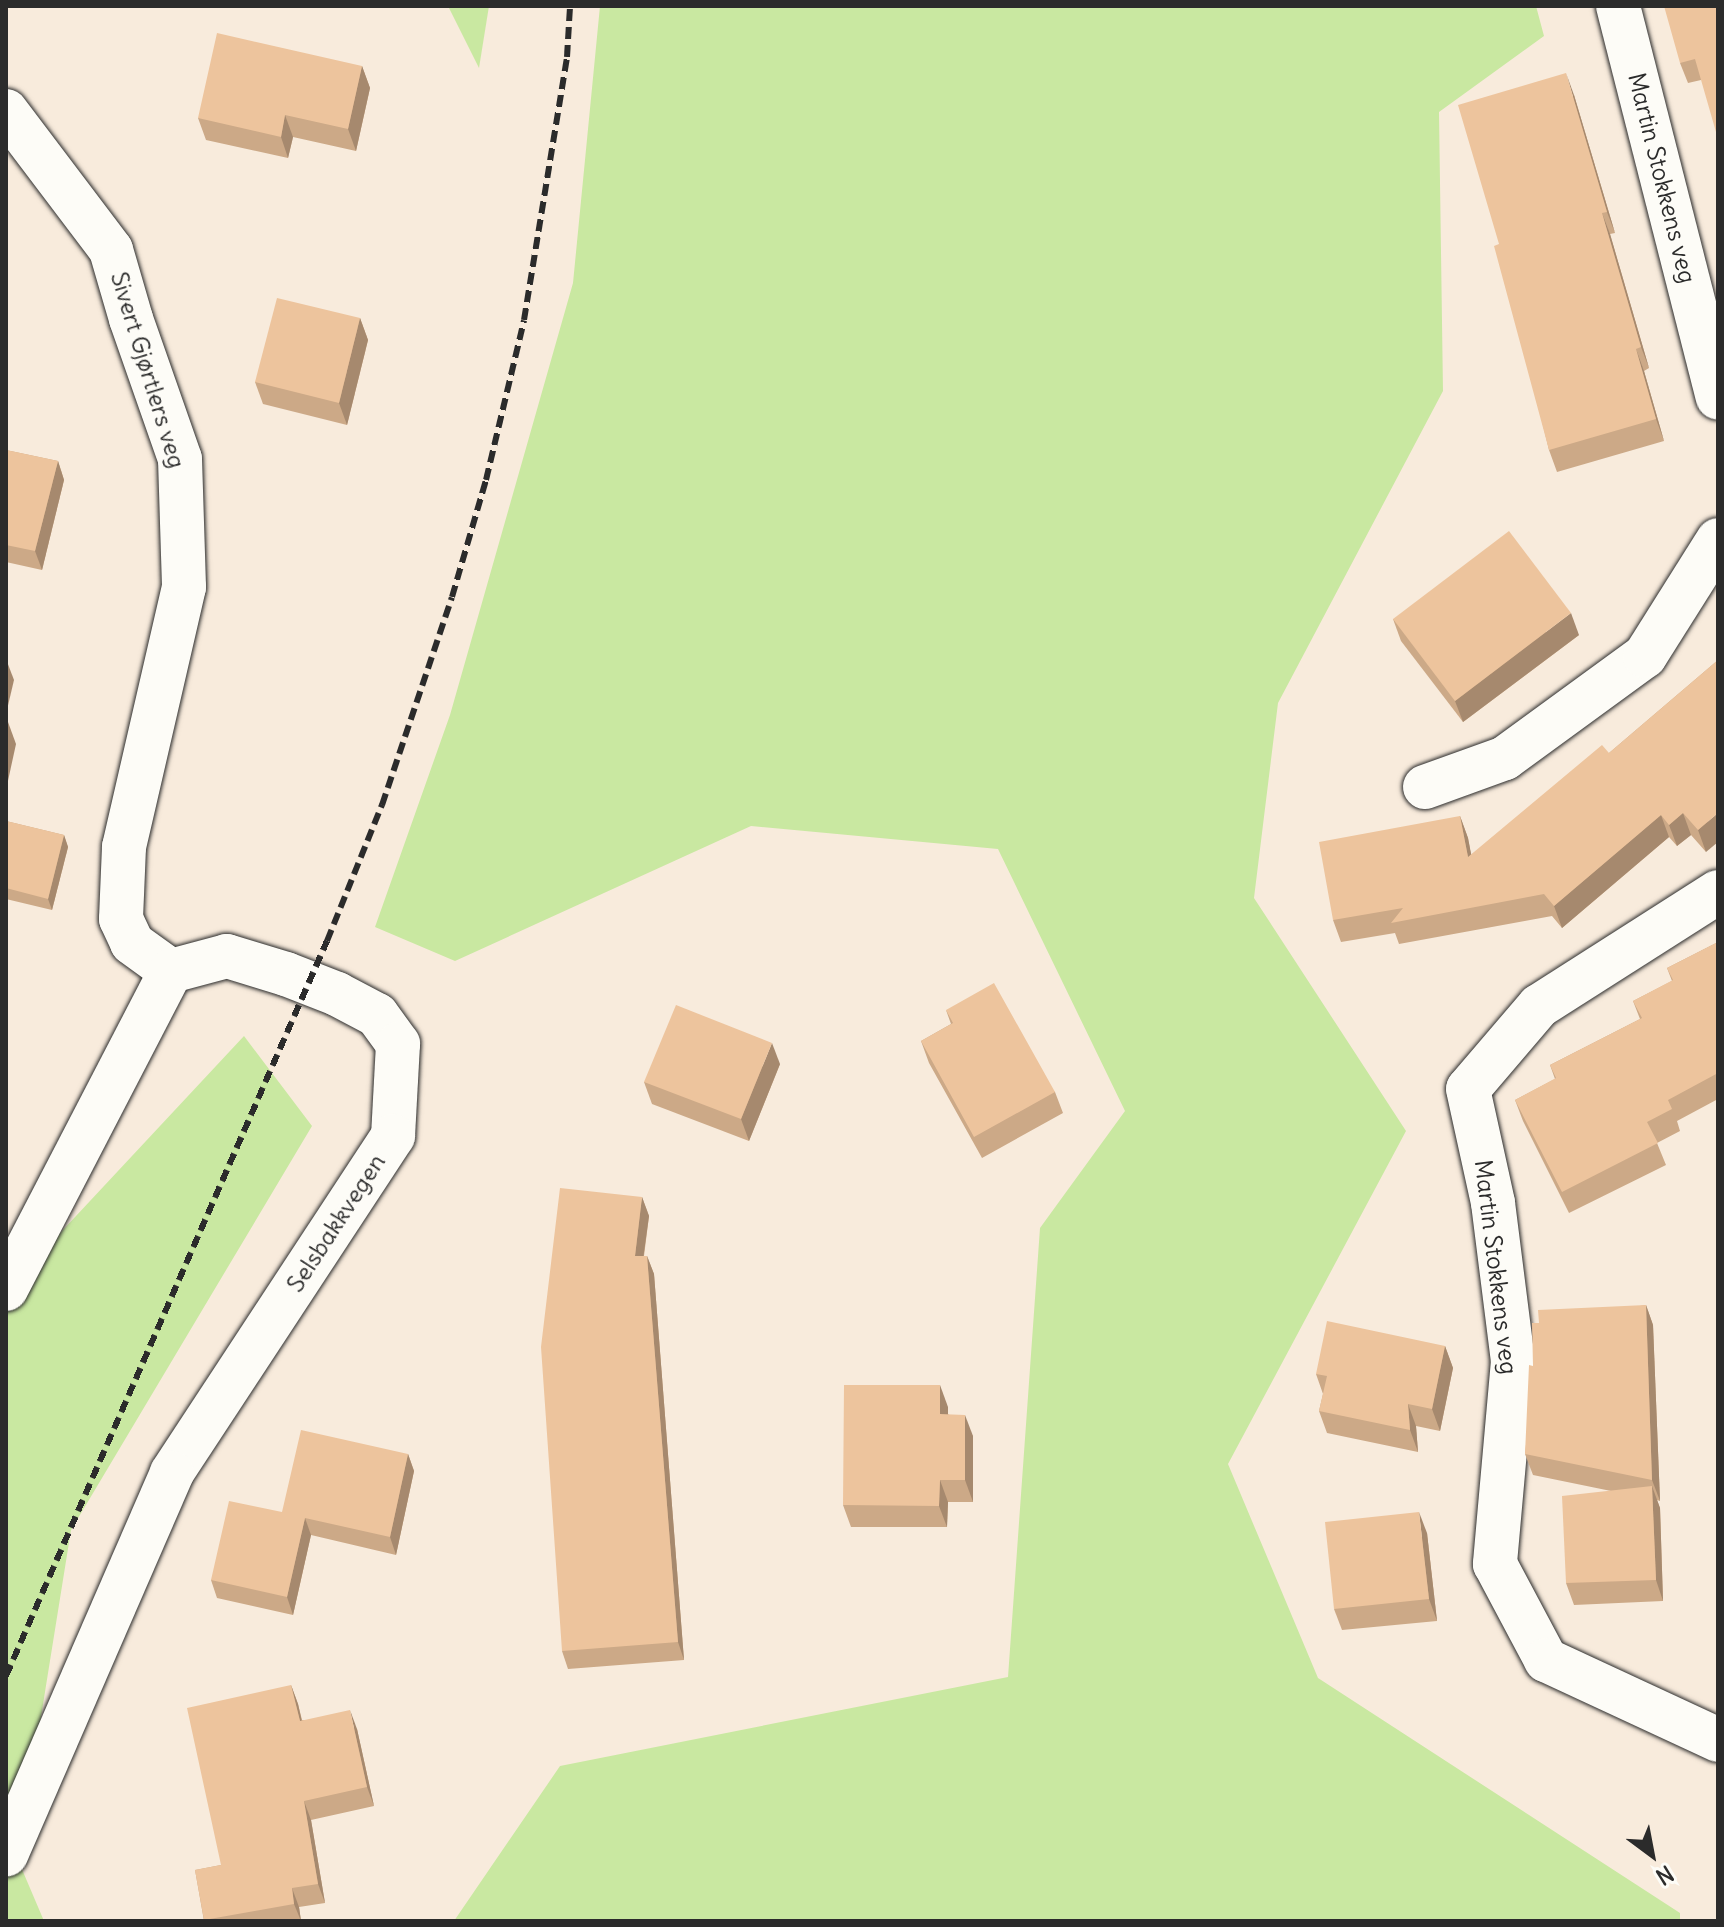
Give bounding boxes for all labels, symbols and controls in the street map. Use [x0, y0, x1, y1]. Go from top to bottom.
street label: Martin Stokkens veg [1622, 70, 1702, 286]
street label: Sivert Gjørtlers veg [104, 268, 192, 472]
street label: Selsbakkvegen [281, 1149, 391, 1297]
street label: Martin Stokkens veg [1469, 1158, 1523, 1376]
north arrow [1612, 1815, 1692, 1895]
text: N [1651, 1859, 1679, 1891]

